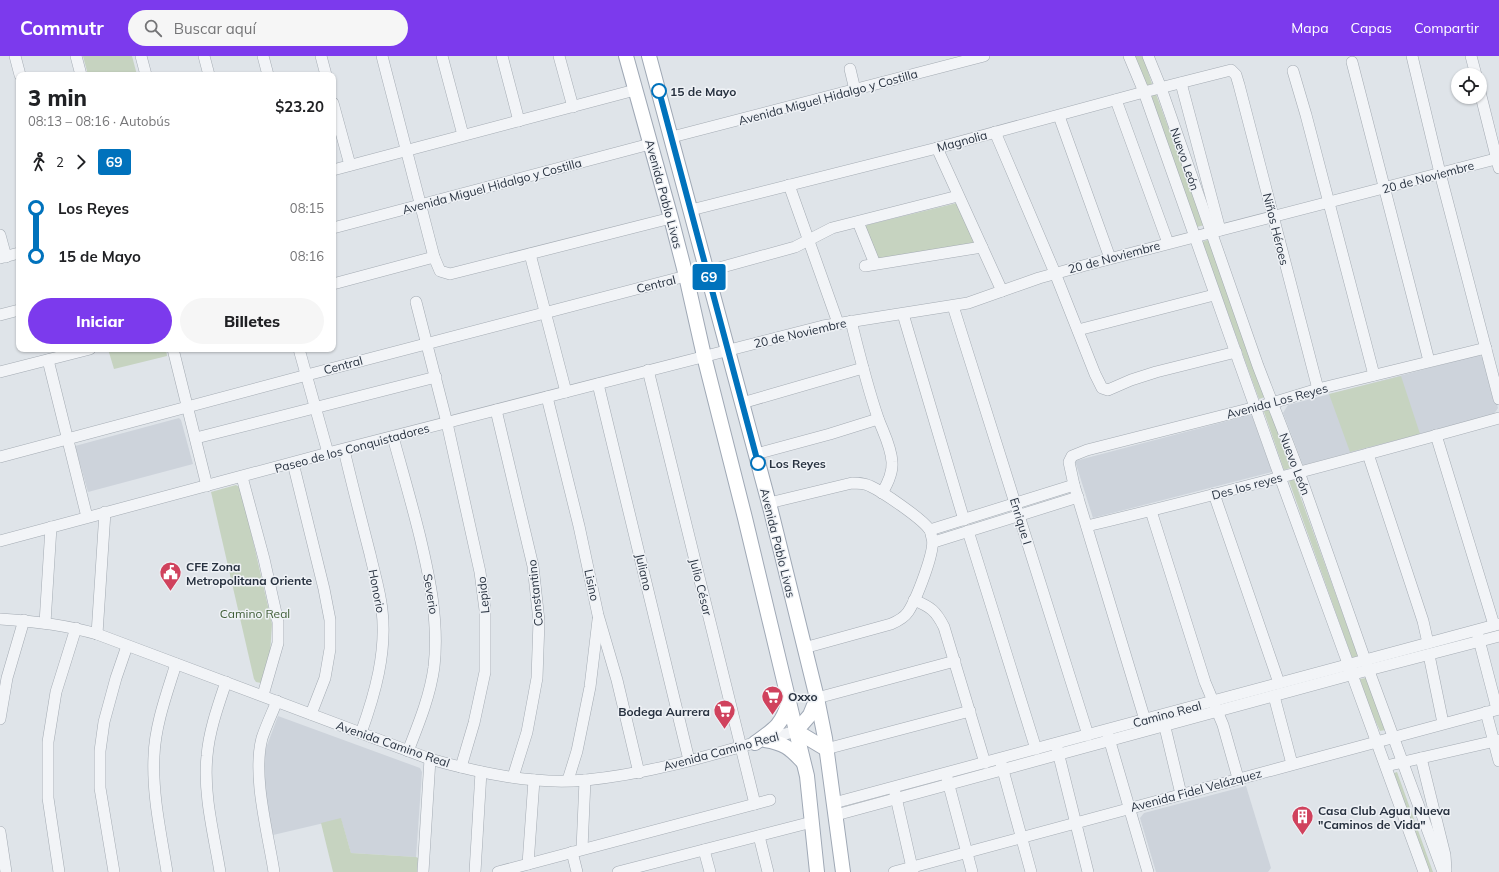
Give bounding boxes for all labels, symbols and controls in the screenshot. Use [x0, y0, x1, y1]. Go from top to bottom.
search box [128, 10, 408, 46]
text: Commutr [20, 16, 104, 40]
icon: search [142, 17, 164, 39]
text: Buscar aquí [174, 19, 256, 38]
text: Mapa [1291, 19, 1329, 37]
text: Capas [1351, 19, 1392, 37]
text: Compartir [1414, 19, 1479, 37]
street label: Avenida Miguel Hidalgo y Costilla [737, 66, 919, 128]
map controls [1451, 68, 1487, 104]
button: locate [1451, 68, 1487, 104]
marker: 15 de Mayo [651, 83, 667, 99]
text: 3 min [28, 84, 87, 112]
place label: 15 de Mayo [670, 84, 736, 99]
text: $23.20 [275, 97, 324, 116]
text: 08:13 – 08:16 · Autobús [28, 113, 170, 129]
street label: Nuevo León [1167, 126, 1203, 192]
street label: Magnolia [935, 127, 989, 155]
street label: Avenida Pablo Livas [642, 138, 686, 250]
icon: walk [28, 151, 50, 173]
icon: forward [70, 151, 92, 173]
text: 69 [106, 153, 123, 171]
text: 2 [56, 154, 64, 170]
street label: Avenida Miguel Hidalgo y Costilla [401, 155, 583, 217]
street label: 20 de Noviembre [1380, 158, 1476, 196]
street label: Niños Héroes [1260, 191, 1292, 267]
text: Los Reyes [58, 199, 129, 218]
text: 08:15 [290, 200, 324, 216]
street label: 20 de Noviembre [1066, 238, 1162, 276]
text: 15 de Mayo [58, 247, 141, 266]
text: 08:16 [290, 248, 324, 264]
line badge: 69 [691, 264, 727, 290]
text: 69 [701, 268, 717, 286]
street label: Central [635, 272, 677, 296]
button: Iniciar [28, 298, 172, 344]
button: Billetes [180, 298, 324, 344]
street label: 20 de Noviembre [752, 315, 848, 351]
street label: Central [322, 353, 364, 377]
street label: Avenida Los Reyes [1225, 380, 1329, 422]
street label: Paseo de los Conquistadores [273, 420, 431, 476]
street label: Nuevo León [1276, 431, 1314, 497]
marker: Los Reyes [750, 455, 766, 471]
place label: Los Reyes [769, 456, 826, 471]
street label: Des los reyes [1210, 469, 1284, 503]
street label: Avenida Pablo Livas [757, 487, 799, 599]
street label: Enrique I [1007, 496, 1035, 546]
street label: Juliano [632, 552, 656, 592]
street label: Julio César [687, 557, 715, 618]
place label: CFE Zona Metropolitana Oriente [186, 559, 313, 588]
street label: Constantino [524, 559, 546, 627]
public building icon: CFE Zona Metropolitana Oriente [157, 560, 183, 593]
street label: Honorio [365, 568, 389, 614]
street label: Lisino [581, 568, 603, 602]
street label: Severio [420, 573, 442, 615]
street label: Lepido [474, 576, 492, 614]
park label: Camino Real [220, 606, 290, 621]
supermarket icon: Oxxo [759, 683, 785, 716]
place label: Oxxo [788, 689, 818, 704]
supermarket icon: Bodega Aurrera [712, 698, 738, 731]
street label: Camino Real [1131, 698, 1203, 730]
place label: Bodega Aurrera [618, 704, 710, 719]
street label: Avenida Camino Real [334, 718, 452, 770]
street label: Avenida Camino Real [662, 728, 780, 774]
street label: Avenida Fidel Velázquez [1129, 765, 1263, 815]
place label: Casa Club Agua Nueva "Caminos de Vida" [1318, 803, 1450, 832]
building icon: Casa Club Agua Nueva "Caminos de Vida" [1290, 804, 1316, 837]

